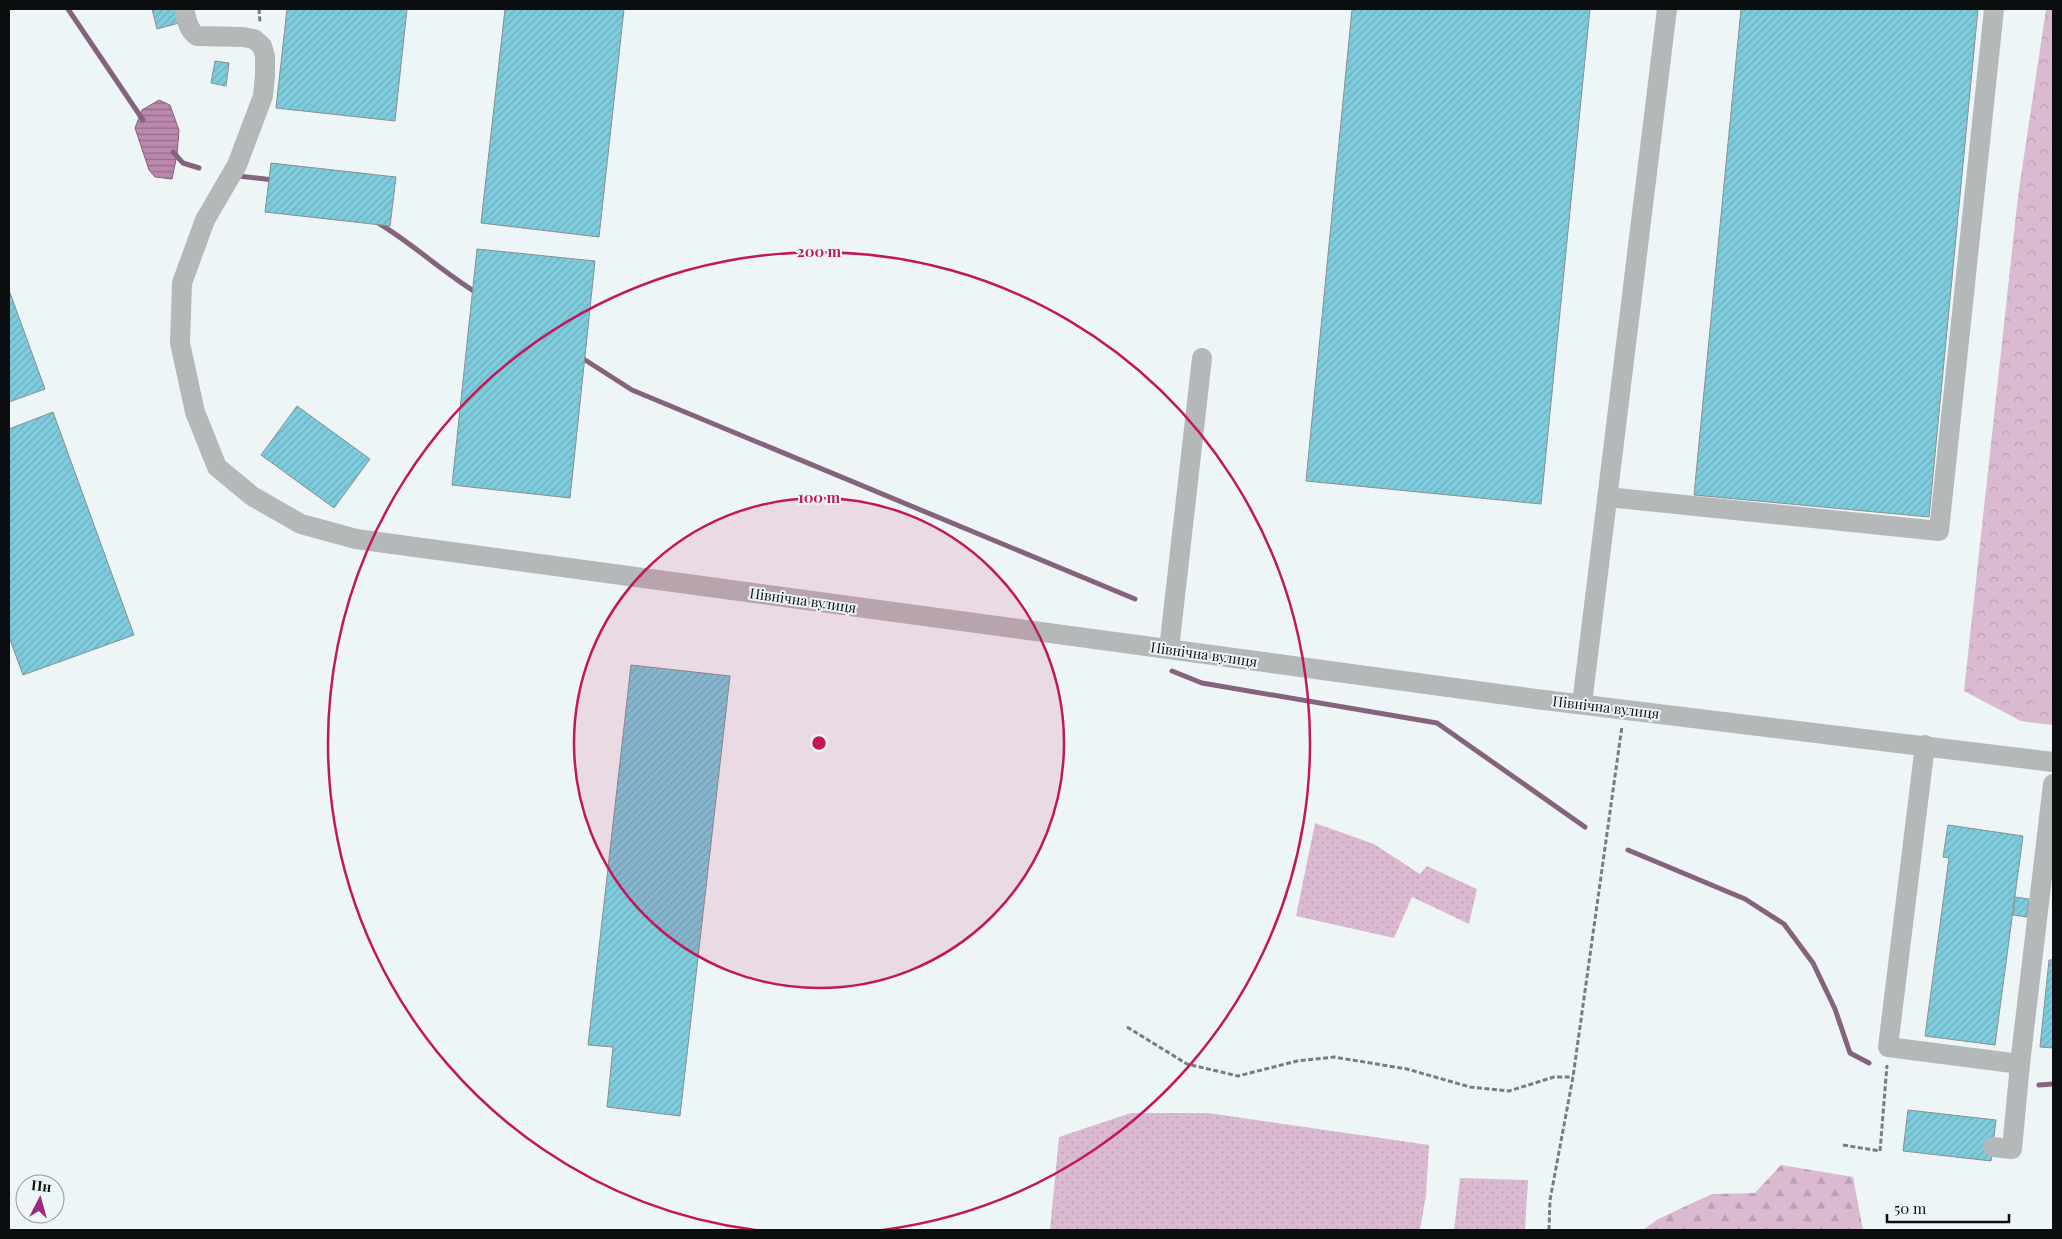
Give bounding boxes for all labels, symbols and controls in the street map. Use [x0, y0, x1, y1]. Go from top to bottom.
text: 200 m [797, 241, 842, 261]
text: 100 m [798, 487, 841, 507]
street label: Північна вулиця [748, 583, 858, 617]
street label: Північна вулиця [1149, 637, 1259, 671]
street label: Північна вулиця [1551, 691, 1661, 723]
centre of rings [810, 734, 828, 752]
north arrow [15, 1174, 65, 1224]
text: Пн [30, 1175, 52, 1196]
scale bar [1887, 1192, 2010, 1224]
text: 50 m [1894, 1198, 1927, 1218]

